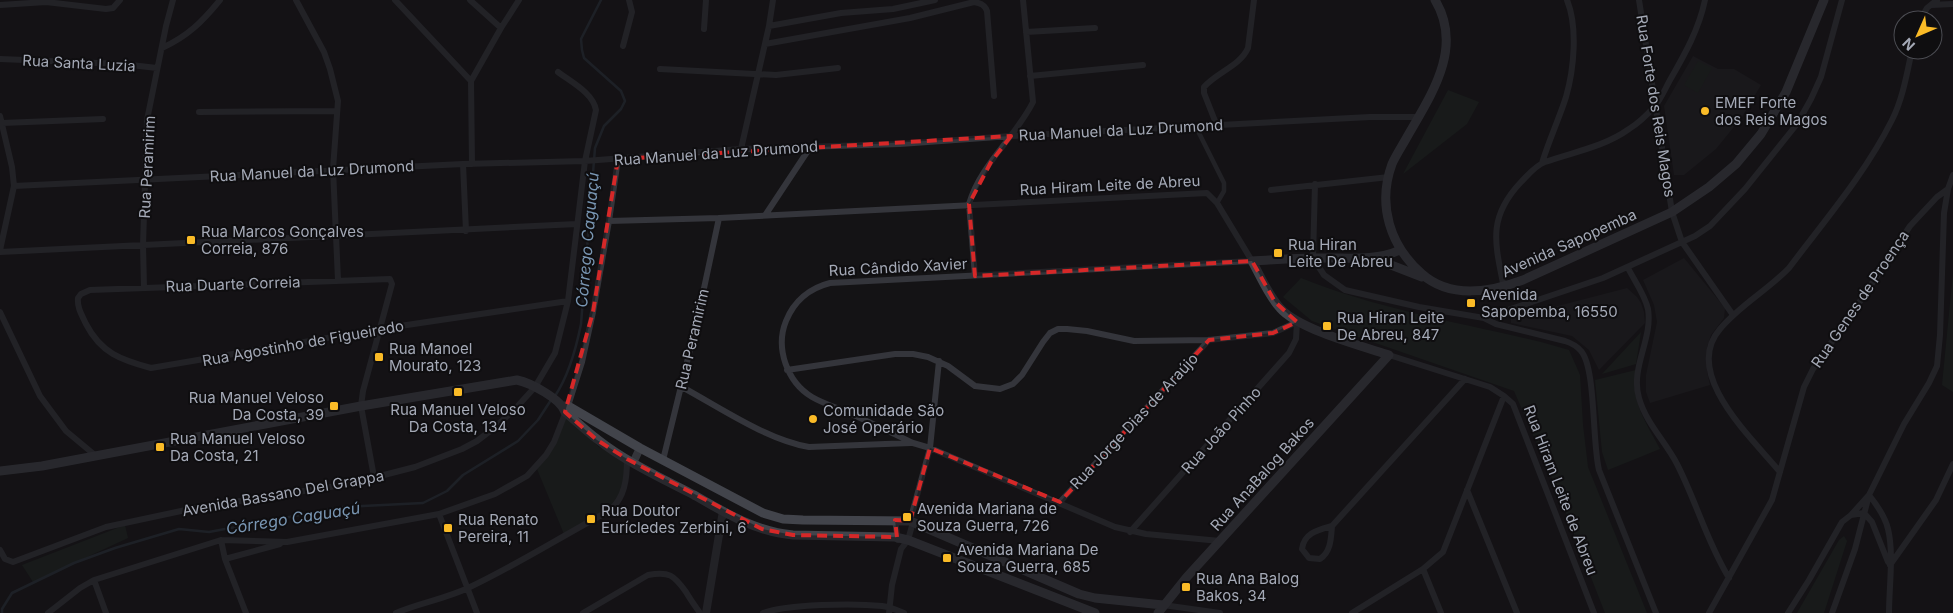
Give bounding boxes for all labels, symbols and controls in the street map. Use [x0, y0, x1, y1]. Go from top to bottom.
north arrow [1893, 10, 1943, 60]
street label: Rua Forte dos Reis Magos [1632, 13, 1680, 199]
text: N [1899, 35, 1918, 54]
street label: Rua Santa Luzia [22, 51, 136, 75]
place label: EMEF Forte dos Reis Magos [1715, 93, 1827, 129]
marker: EMEF Forte dos Reis Magos [1699, 105, 1711, 117]
street label: Rua Peramirim [135, 115, 159, 219]
street label: Rua Manuel da Luz Drumond [1018, 115, 1224, 145]
street label: Rua Manuel da Luz Drumond [613, 136, 819, 170]
street label: Rua Manuel da Luz Drumond [209, 156, 415, 186]
street label: Rua Hiram Leite de Abreu [1019, 171, 1201, 199]
water label: Córrego Caguaçú [571, 172, 603, 308]
street label: Avenida Sapopemba [1499, 205, 1639, 281]
place label: Rua Marcos Gonçalves Correia, 876 [201, 222, 364, 258]
street label: Rua Genes de Proença [1807, 227, 1913, 371]
marker: Rua Marcos Gonçalves Correia, 876 [185, 234, 197, 246]
place label: Rua Hiran Leite De Abreu [1288, 235, 1393, 271]
marker: Rua Hiran Leite De Abreu [1272, 247, 1284, 259]
street label: Rua Cândido Xavier [828, 254, 968, 280]
street label: Rua Duarte Correia [165, 272, 301, 296]
place label: Avenida Sapopemba, 16550 [1481, 285, 1618, 321]
street label: Rua Peramirim [671, 287, 713, 391]
marker: Avenida Sapopemba, 16550 [1465, 297, 1477, 309]
place label: Rua Hiran Leite De Abreu, 847 [1337, 308, 1444, 344]
street label: Rua Agostinho de Figueiredo [201, 316, 405, 370]
marker: Rua Hiran Leite De Abreu, 847 [1321, 320, 1333, 332]
place label: Rua Manoel Mourato, 123 [389, 339, 481, 375]
street label: Rua Jorge Dias de Araújo [1066, 349, 1202, 493]
marker: Rua Manoel Mourato, 123 [373, 351, 385, 363]
street label: Rua João Pinho [1177, 383, 1265, 477]
marker: Rua Manuel Veloso Da Costa, 134 [452, 386, 464, 398]
place label: Rua Manuel Veloso Da Costa, 39 [189, 388, 324, 424]
marker: Rua Manuel Veloso Da Costa, 39 [328, 400, 340, 412]
place label: Rua Manuel Veloso Da Costa, 134 [390, 400, 526, 436]
place label: Comunidade São José Operário [823, 401, 944, 437]
street label: Rua Hiram Leite de Abreu [1520, 402, 1602, 578]
marker: Comunidade São José Operário [807, 413, 819, 425]
street label: Rua AnaBalog Bakos [1206, 413, 1318, 535]
place label: Rua Manuel Veloso Da Costa, 21 [170, 429, 305, 465]
marker: Rua Manuel Veloso Da Costa, 21 [154, 441, 166, 453]
street label: Avenida Bassano Del Grappa [181, 466, 385, 520]
water label: Córrego Caguaçú [224, 498, 362, 538]
place label: Avenida Mariana de Souza Guerra, 726 [917, 499, 1057, 535]
place label: Rua Doutor Eurícledes Zerbini, 6 [601, 501, 747, 537]
place label: Rua Renato Pereira, 11 [458, 510, 538, 546]
marker: Avenida Mariana de Souza Guerra, 726 [901, 511, 913, 523]
marker: Rua Doutor Eurícledes Zerbini, 6 [585, 513, 597, 525]
marker: Rua Renato Pereira, 11 [442, 522, 454, 534]
place label: Avenida Mariana De Souza Guerra, 685 [957, 540, 1099, 576]
marker: Avenida Mariana De Souza Guerra, 685 [941, 552, 953, 564]
place label: Rua Ana Balog Bakos, 34 [1196, 569, 1299, 605]
marker: Rua Ana Balog Bakos, 34 [1180, 581, 1192, 593]

